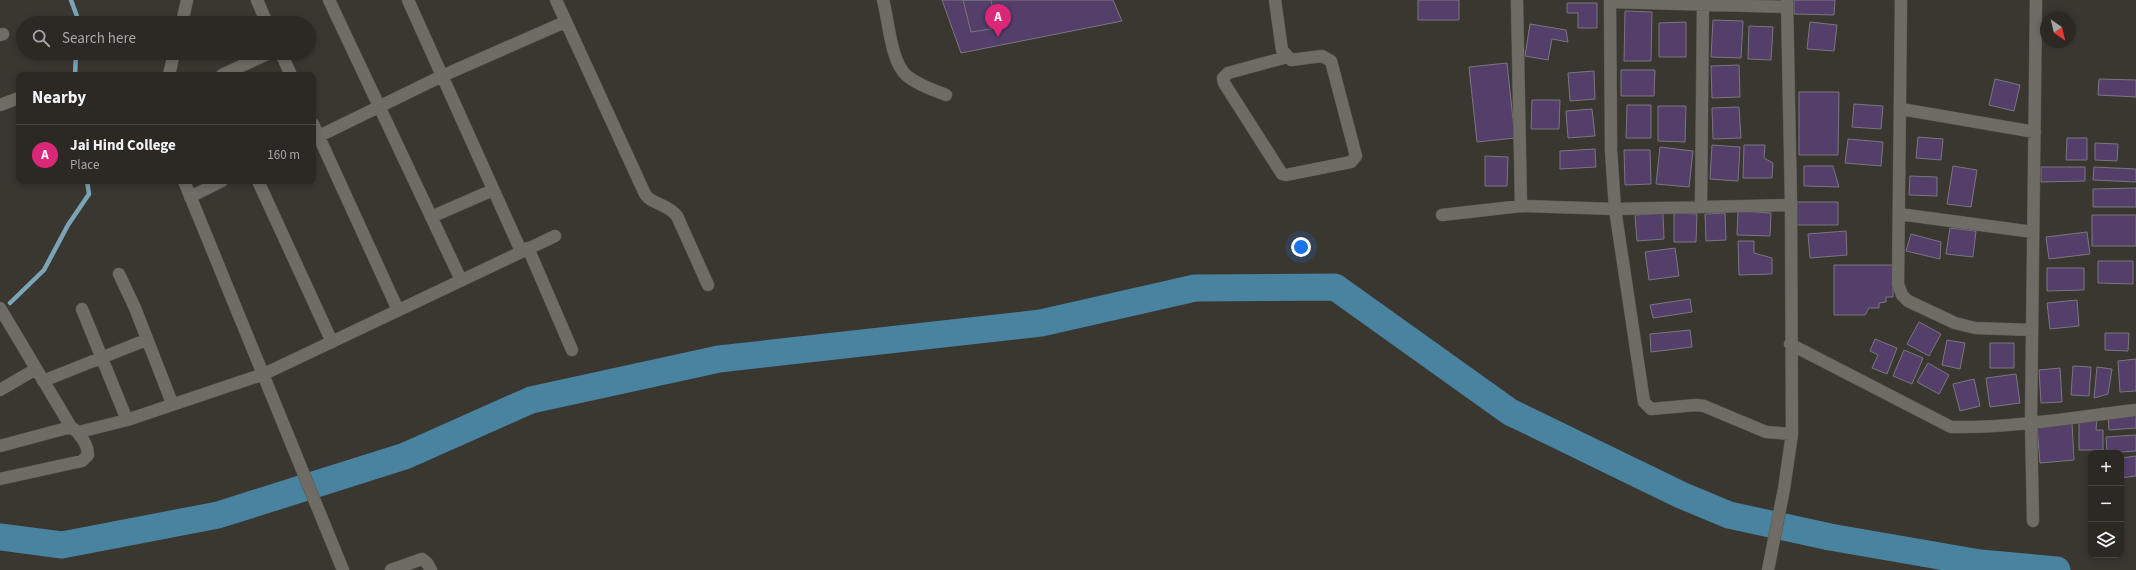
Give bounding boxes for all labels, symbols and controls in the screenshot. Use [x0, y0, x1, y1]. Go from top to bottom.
pin: A [985, 4, 1011, 37]
north arrow [2040, 12, 2076, 48]
search box [16, 16, 316, 60]
icon: search [30, 27, 52, 49]
text: Search here [62, 28, 136, 49]
text: Nearby [32, 86, 86, 110]
text: Jai Hind College [70, 135, 176, 156]
text: A [41, 146, 49, 164]
text: 160 m [267, 146, 300, 164]
text: Place [70, 156, 99, 174]
your location [1291, 237, 1311, 257]
map controls [2088, 450, 2124, 558]
button: + [2088, 450, 2124, 486]
button: − [2088, 486, 2124, 522]
button: layers [2088, 522, 2124, 558]

